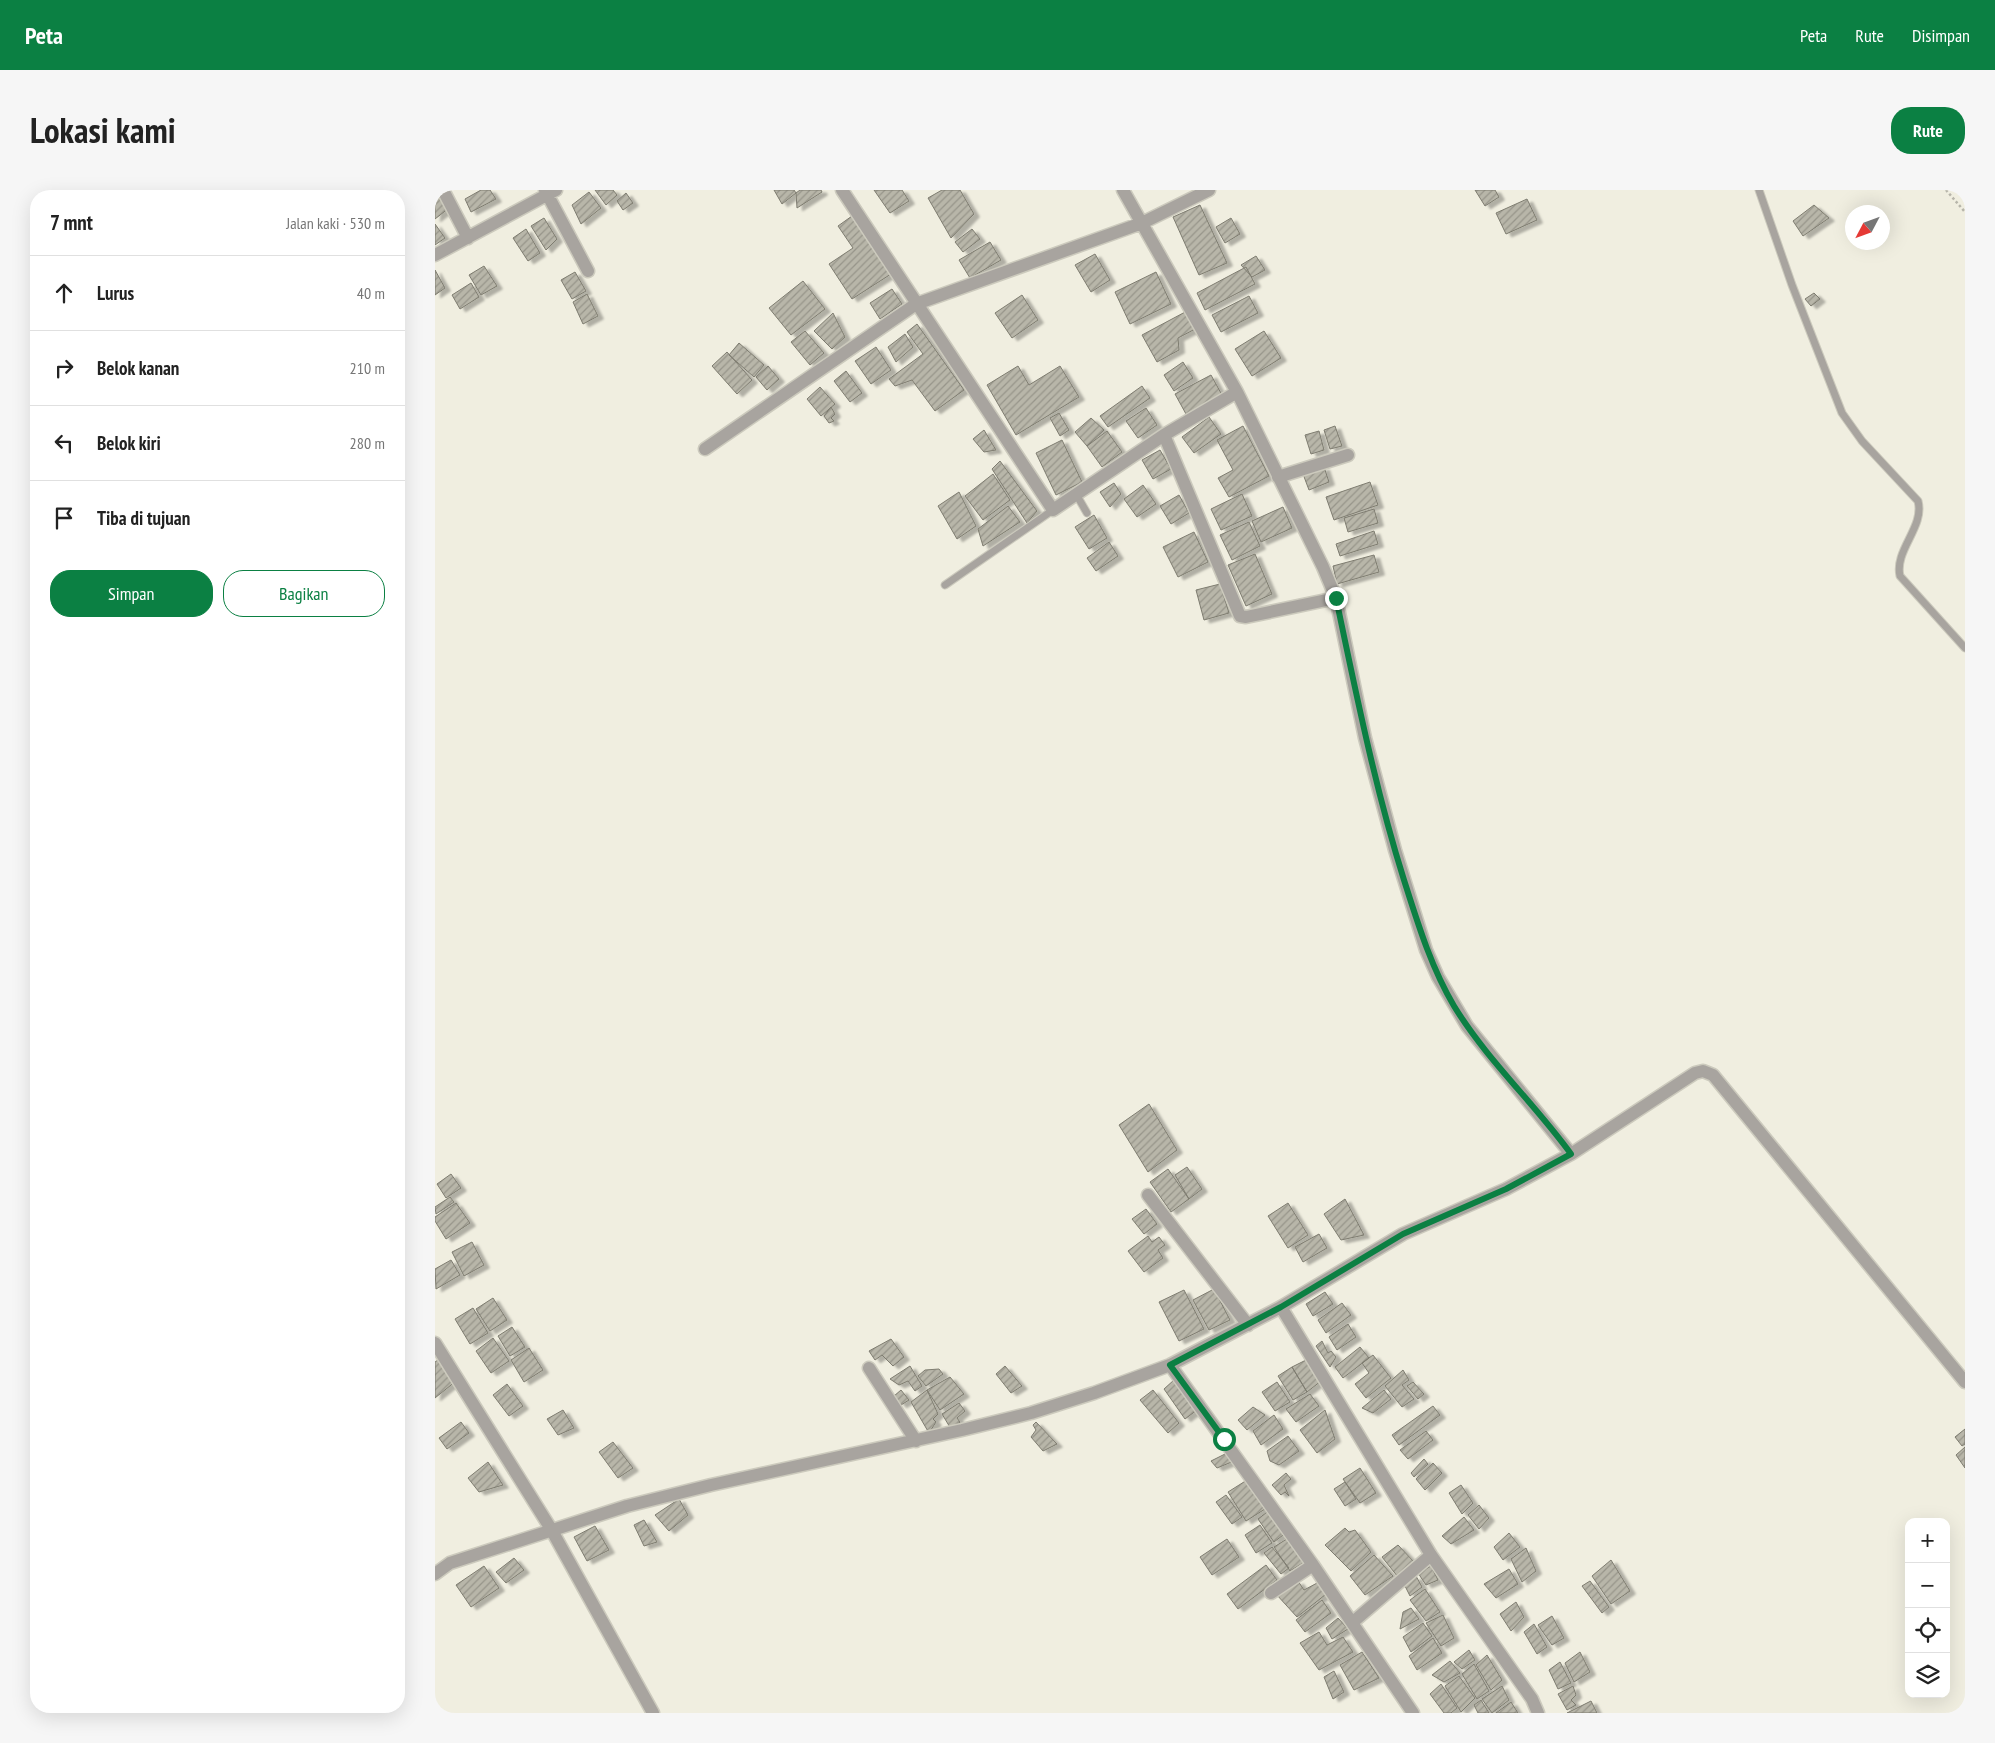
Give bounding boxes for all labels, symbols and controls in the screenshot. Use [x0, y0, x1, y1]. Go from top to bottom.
text: Peta [25, 20, 63, 51]
text: Peta [1800, 24, 1827, 47]
text: Rute [1855, 24, 1884, 47]
text: Disimpan [1912, 24, 1970, 47]
text: Lokasi kami [30, 107, 176, 153]
button: Rute [1891, 107, 1965, 154]
north arrow [1845, 205, 1890, 250]
text: 7 mnt [50, 209, 93, 236]
text: Jalan kaki · 530 m [286, 213, 385, 233]
icon: ahead [50, 279, 78, 307]
text: Lurus [97, 281, 134, 305]
text: 40 m [357, 283, 385, 303]
icon: right [50, 354, 78, 382]
text: Belok kanan [97, 356, 179, 380]
text: 210 m [350, 358, 385, 378]
icon: left [50, 429, 78, 457]
text: Belok kiri [97, 431, 161, 455]
text: 280 m [350, 433, 385, 453]
icon: arrive [50, 504, 78, 532]
text: Tiba di tujuan [97, 506, 190, 530]
button: Simpan [50, 570, 213, 617]
button: Bagikan [223, 570, 385, 617]
route end [1325, 587, 1348, 610]
route start [1213, 1428, 1236, 1451]
map controls [1905, 1518, 1950, 1698]
button: + [1905, 1518, 1950, 1563]
button: − [1905, 1563, 1950, 1608]
button: locate [1905, 1608, 1950, 1653]
button: layers [1905, 1653, 1950, 1698]

